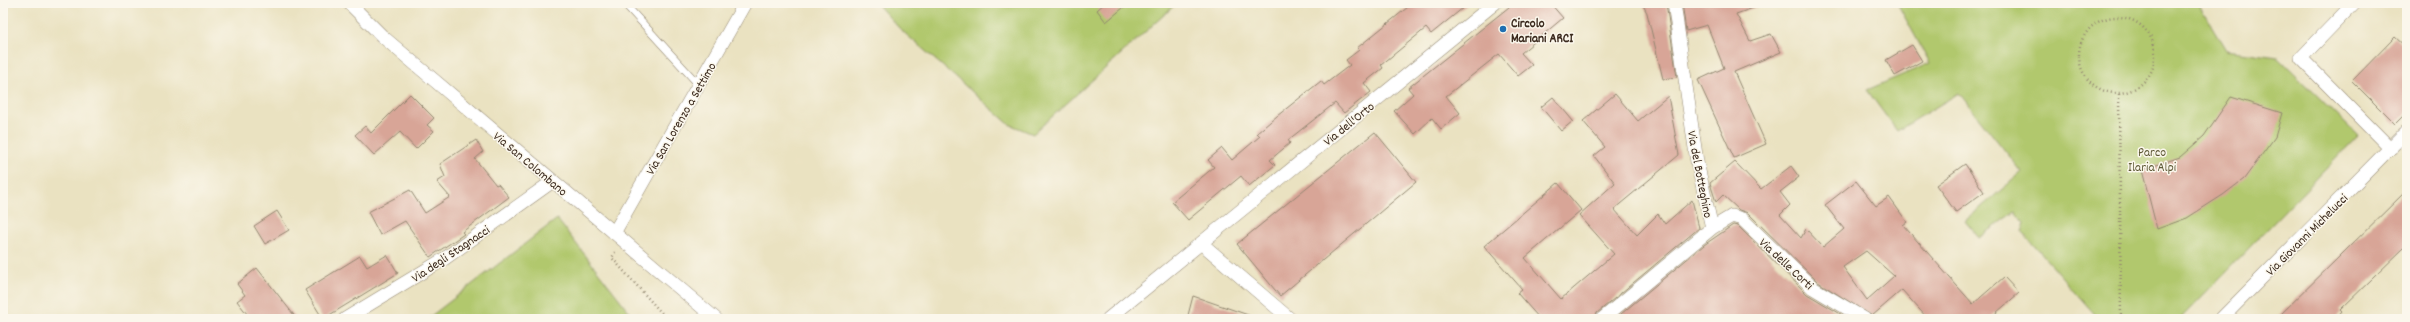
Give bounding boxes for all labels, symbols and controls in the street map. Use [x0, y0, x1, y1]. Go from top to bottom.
place label: Circolo Mariani ARCI [1511, 15, 1574, 49]
marker: Circolo Mariani ARCI [1498, 24, 1508, 34]
street label: Via San Lorenzo a Settimo [642, 59, 722, 179]
street label: Via dell'Orto [1320, 98, 1379, 152]
street label: Via San Colombano [488, 128, 571, 202]
street label: Via del Botteghino [1681, 129, 1716, 220]
park label: Parco Ilaria Alpi [2128, 144, 2177, 178]
street label: Via Giovanni Michelucci [2262, 190, 2354, 281]
street label: Via degli Stagnacci [408, 221, 495, 288]
street label: Via delle Corti [1754, 234, 1817, 296]

